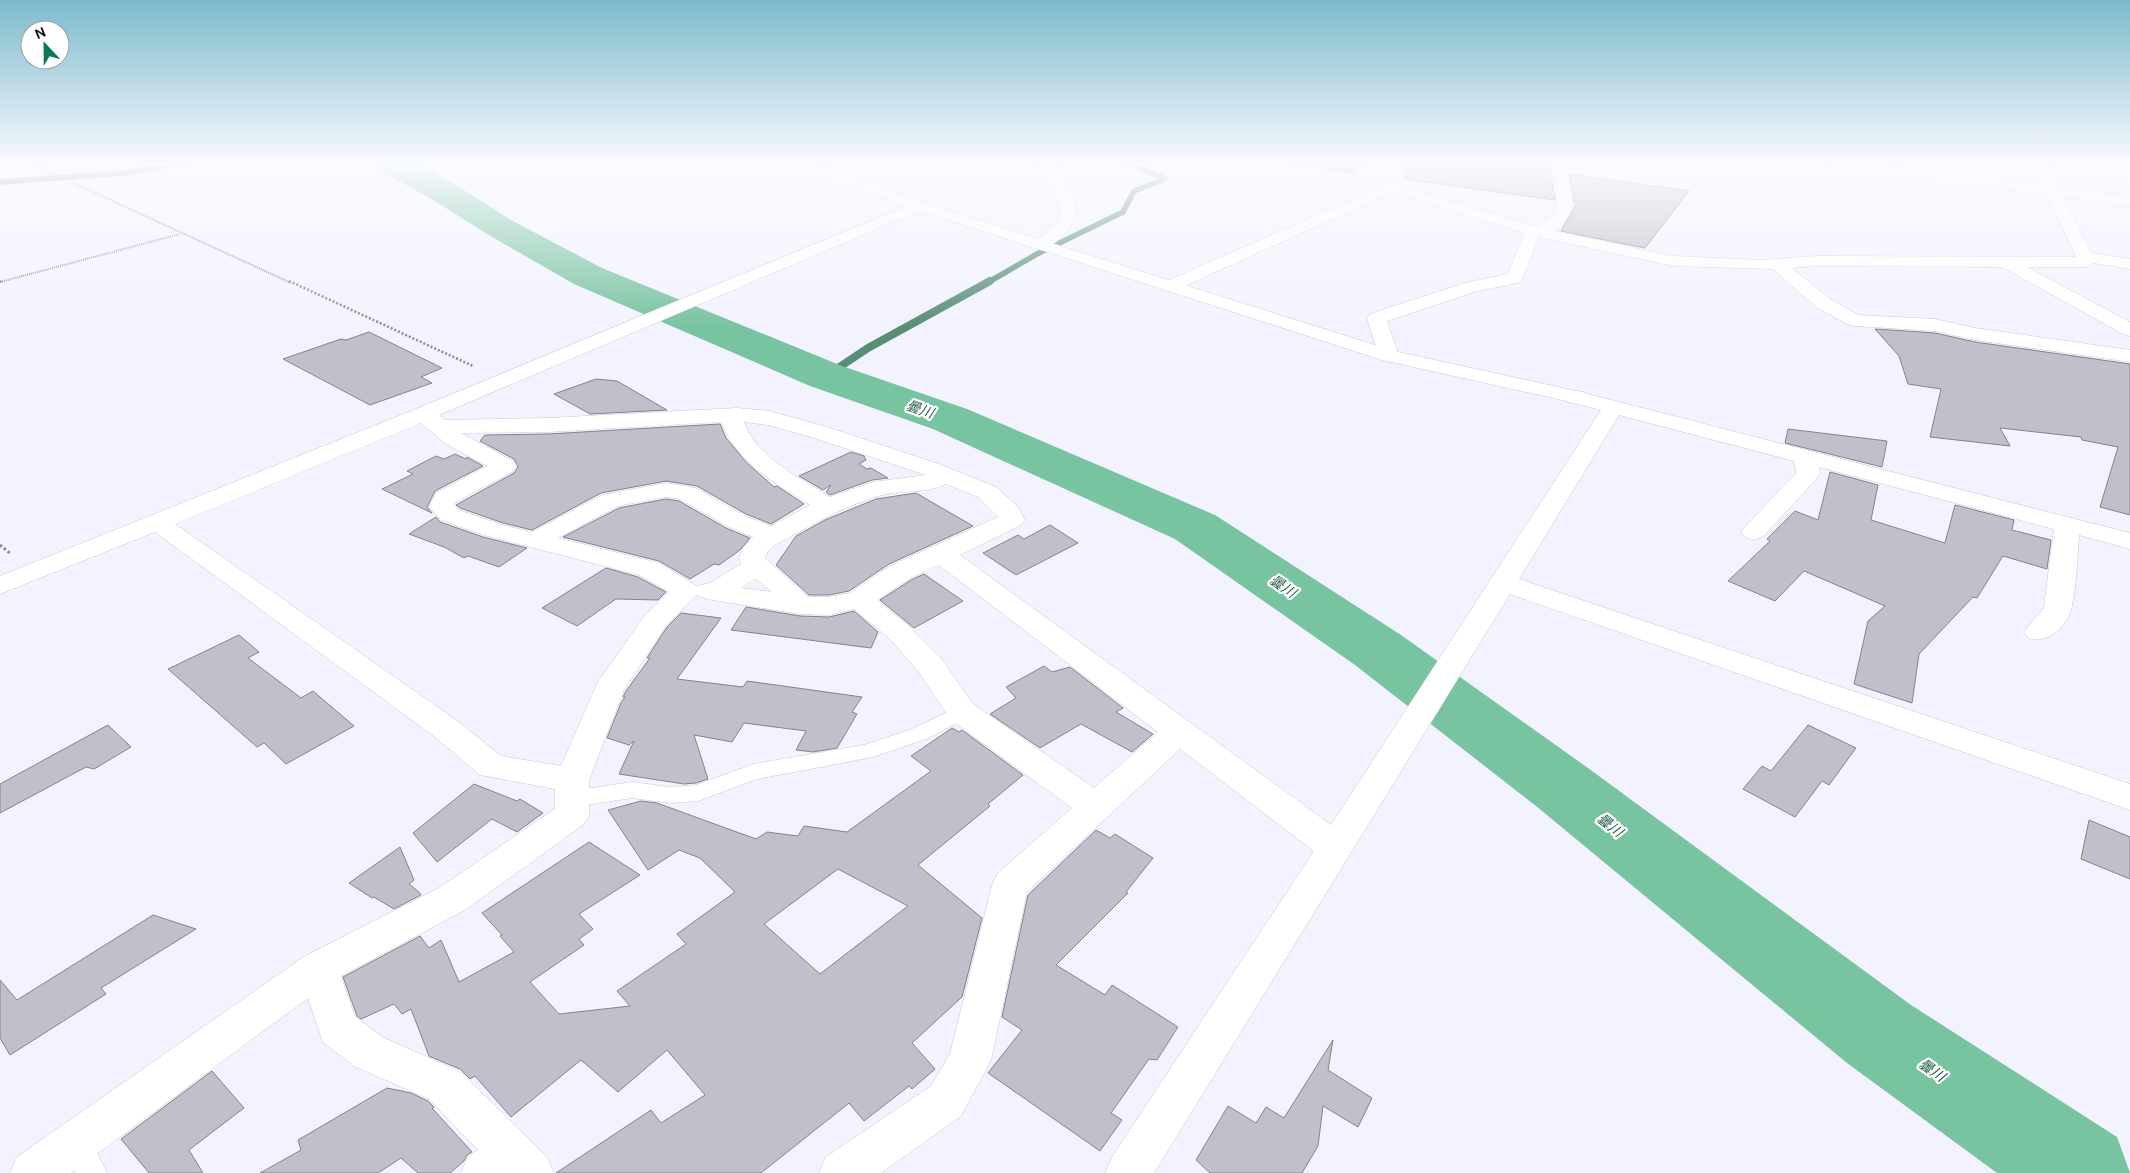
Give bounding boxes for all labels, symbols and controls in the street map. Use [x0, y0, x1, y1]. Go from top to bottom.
north arrow [20, 20, 70, 70]
text: N [32, 24, 48, 42]
water label: 曇川 [904, 397, 938, 422]
water label: 曇川 [1267, 572, 1301, 602]
water label: 曇川 [1594, 810, 1628, 841]
water label: 曇川 [1916, 1055, 1950, 1086]

